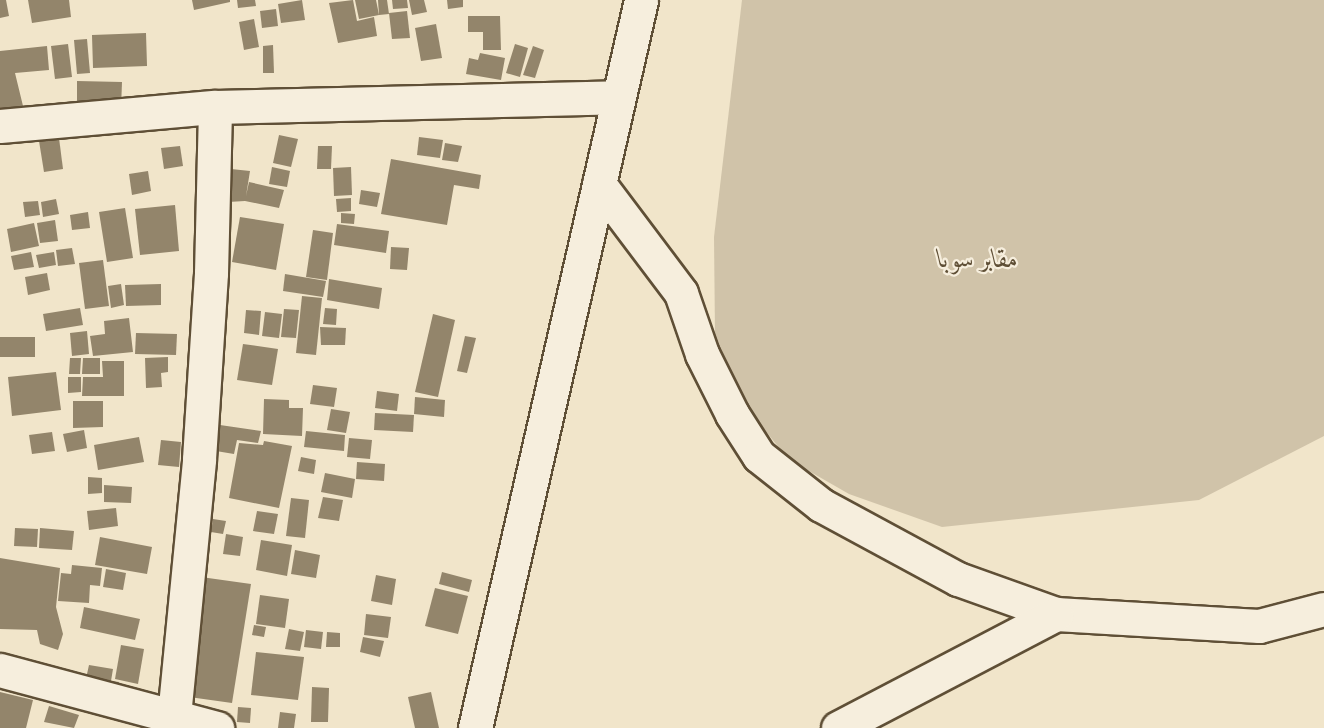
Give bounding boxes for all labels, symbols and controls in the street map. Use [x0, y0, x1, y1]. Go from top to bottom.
park label: مقابر سوبا [938, 245, 1018, 277]

